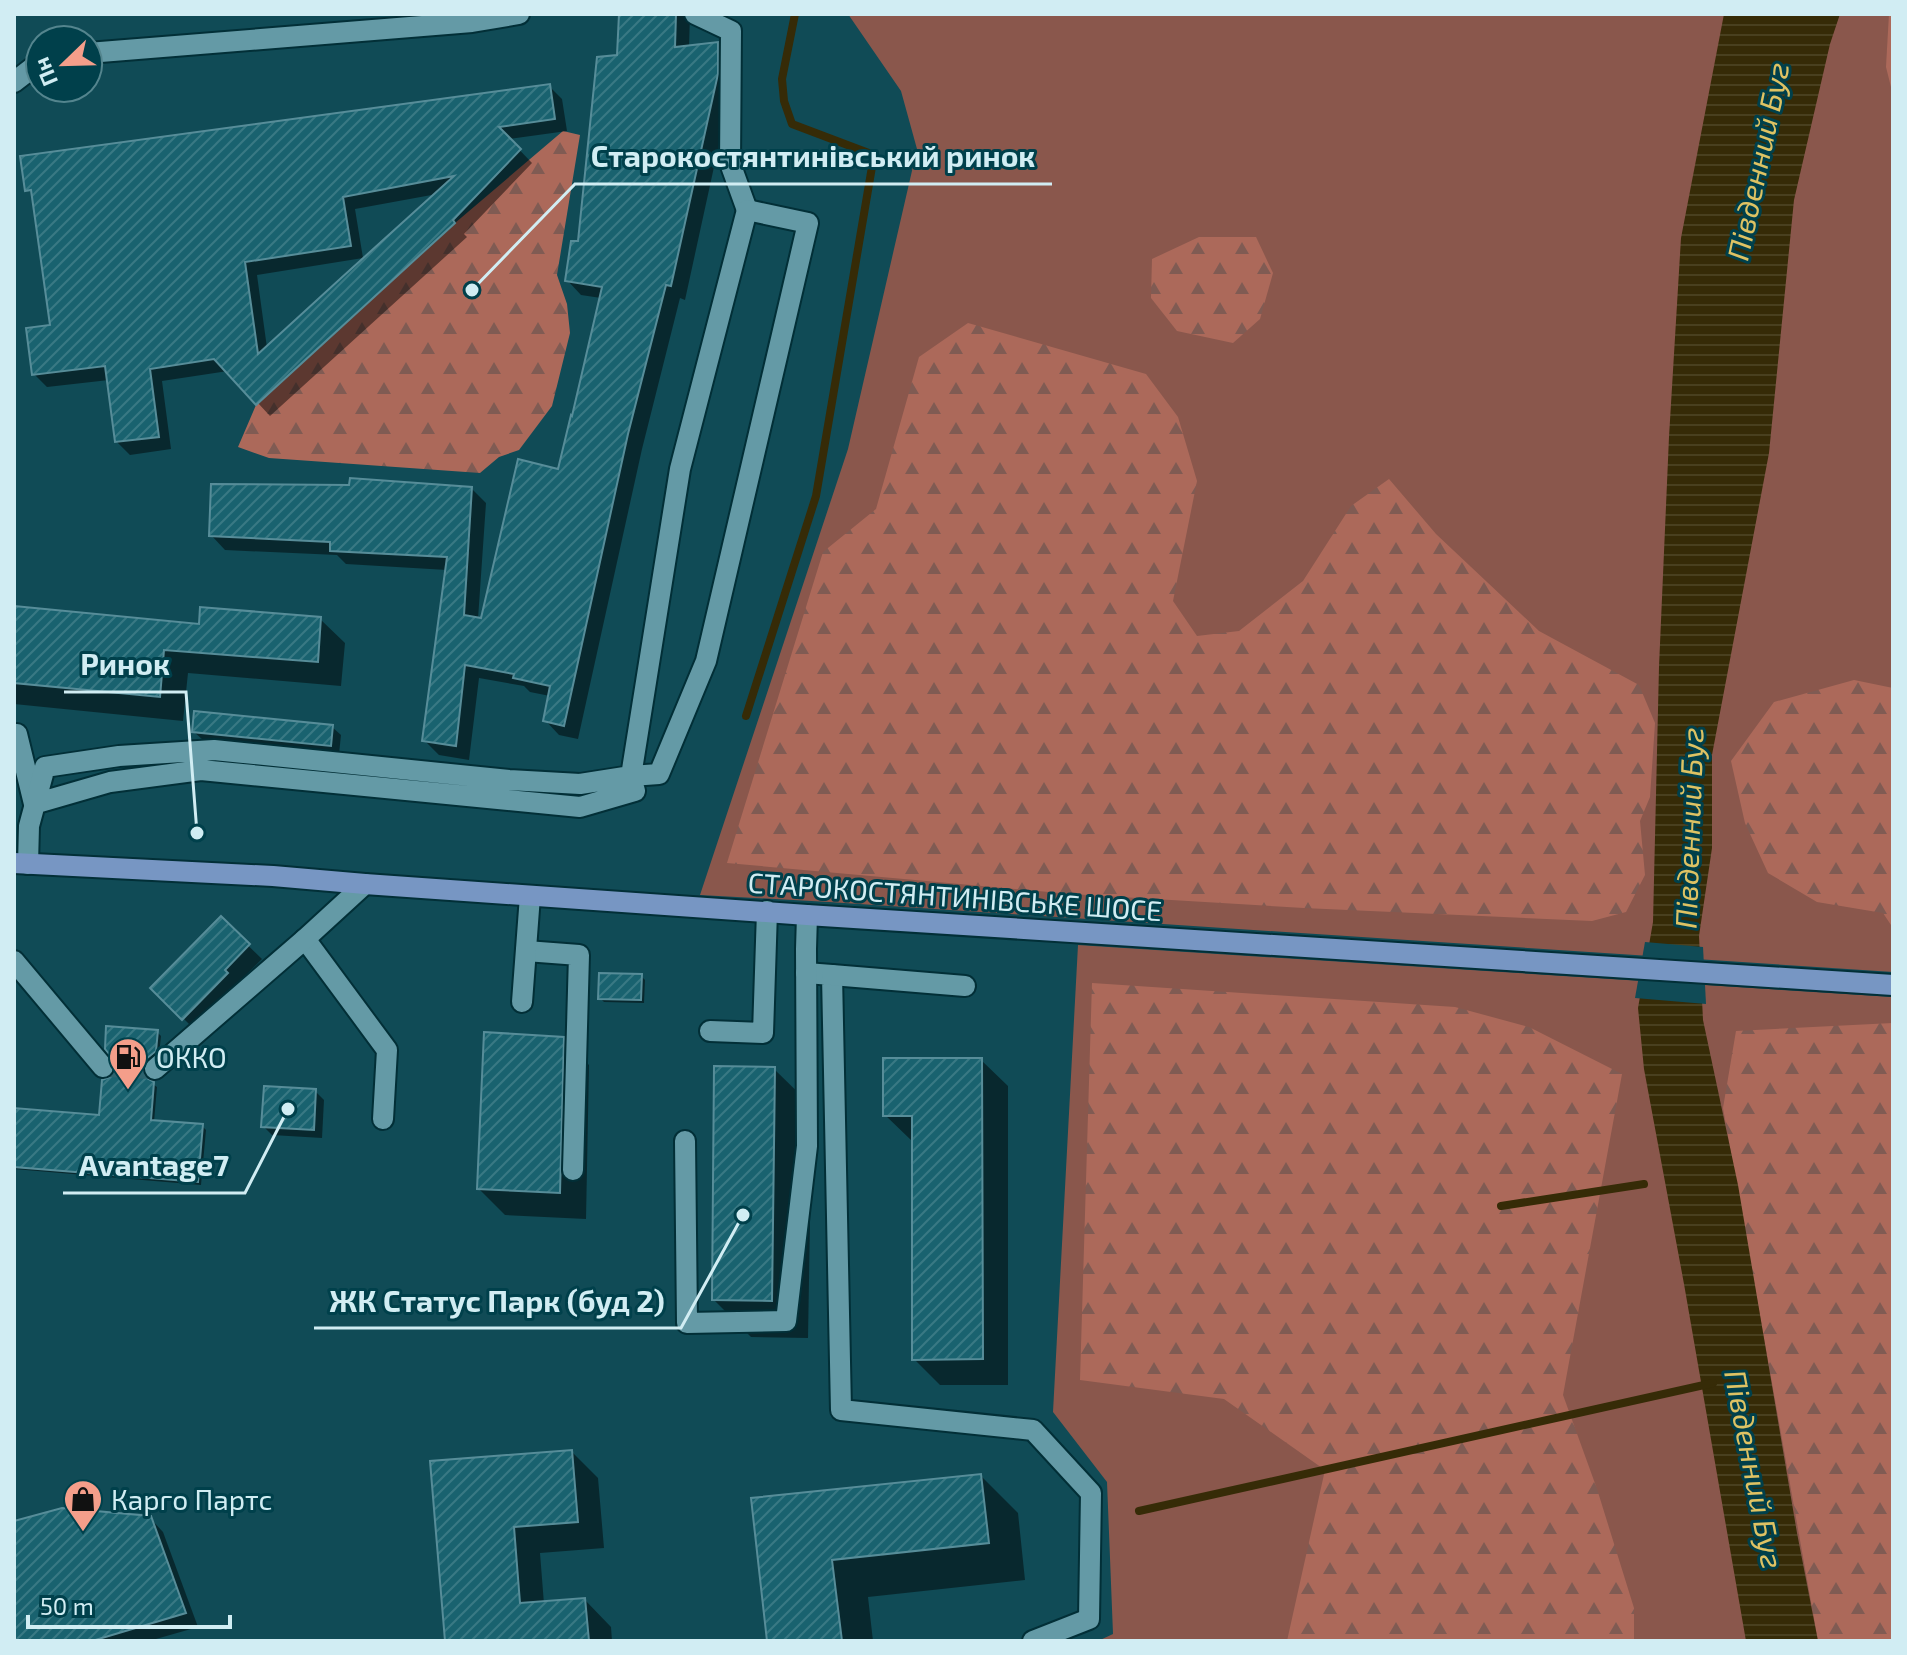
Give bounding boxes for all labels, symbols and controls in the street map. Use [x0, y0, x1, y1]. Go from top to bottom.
north arrow [24, 24, 104, 104]
text: Пн [27, 54, 62, 90]
water label: Південний Буг [1718, 58, 1796, 264]
callout: Старокостянтинівський ринок [575, 130, 1052, 184]
text: Старокостянтинівський ринок [591, 137, 1035, 173]
callout: Ринок [64, 638, 186, 692]
text: Ринок [80, 645, 170, 681]
water label: Південний Буг [1666, 726, 1710, 930]
street label: СТАРОКОСТЯНТИНІВСЬКЕ ШОСЕ [747, 865, 1163, 927]
fuel station icon: ОККО [107, 1036, 149, 1091]
place label: ОККО [156, 1040, 227, 1074]
callout: Avantage7 [63, 1139, 245, 1193]
text: Avantage7 [79, 1146, 229, 1182]
callout: ЖК Статус Парк (буд 2) [314, 1274, 681, 1328]
text: ЖК Статус Парк (буд 2) [329, 1282, 665, 1319]
water label: Південний Буг [1718, 1366, 1792, 1572]
shop icon: Карго Партс [62, 1478, 104, 1533]
place label: Карго Партс [111, 1482, 272, 1516]
scale bar [28, 1579, 230, 1629]
text: 50 m [40, 1591, 94, 1620]

